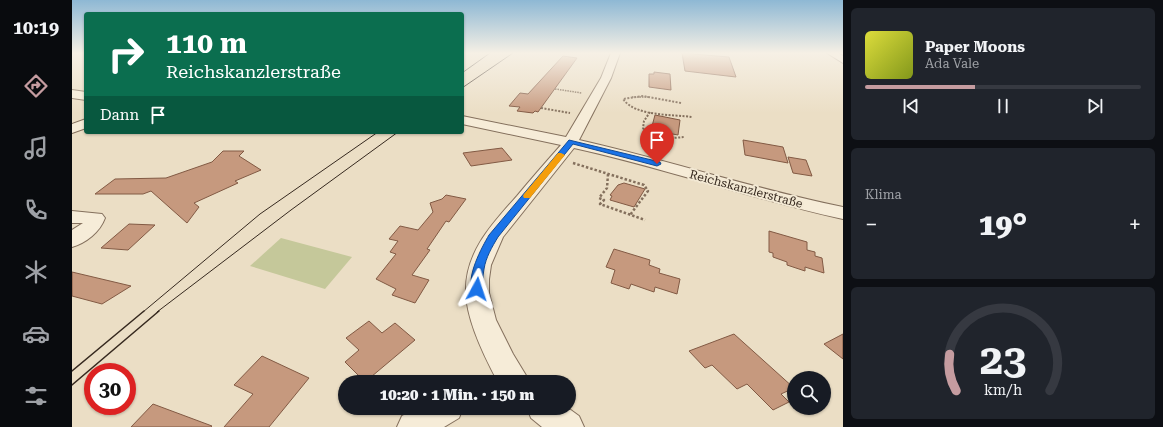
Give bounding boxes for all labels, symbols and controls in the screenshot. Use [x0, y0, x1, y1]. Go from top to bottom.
text: 10:19 [13, 17, 59, 38]
text: 110 m [166, 27, 247, 60]
icon: right [100, 28, 152, 80]
text: Paper Moons [925, 38, 1025, 56]
text: Ada Vale [925, 56, 979, 71]
text: Reichskanzlerstraße [166, 61, 341, 82]
icon: directions [22, 72, 50, 100]
icon: previous [900, 95, 922, 117]
icon: pause [992, 95, 1014, 117]
icon: next [1084, 95, 1106, 117]
icon: arrive [147, 104, 169, 126]
text: Dann [100, 106, 139, 124]
pin [640, 123, 674, 164]
icon: arrive [646, 129, 668, 151]
icon: music [22, 134, 50, 162]
street label: Reichskanzlerstraße [688, 167, 805, 211]
text: Klima [865, 187, 902, 202]
icon: phone [22, 196, 50, 224]
text: 19° [979, 207, 1027, 242]
text: − [865, 212, 877, 237]
text: + [1129, 212, 1141, 237]
icon: climate [22, 258, 50, 286]
position arrow [456, 268, 498, 310]
icon: car [22, 320, 50, 348]
text: 23 [980, 335, 1026, 384]
speed limit sign: 30 [84, 363, 136, 415]
map controls [787, 371, 831, 415]
button: search [787, 371, 831, 415]
icon: filters [22, 382, 50, 410]
text: km/h [984, 382, 1022, 398]
text: 10:20 · 1 Min. · 150 m [380, 386, 534, 404]

